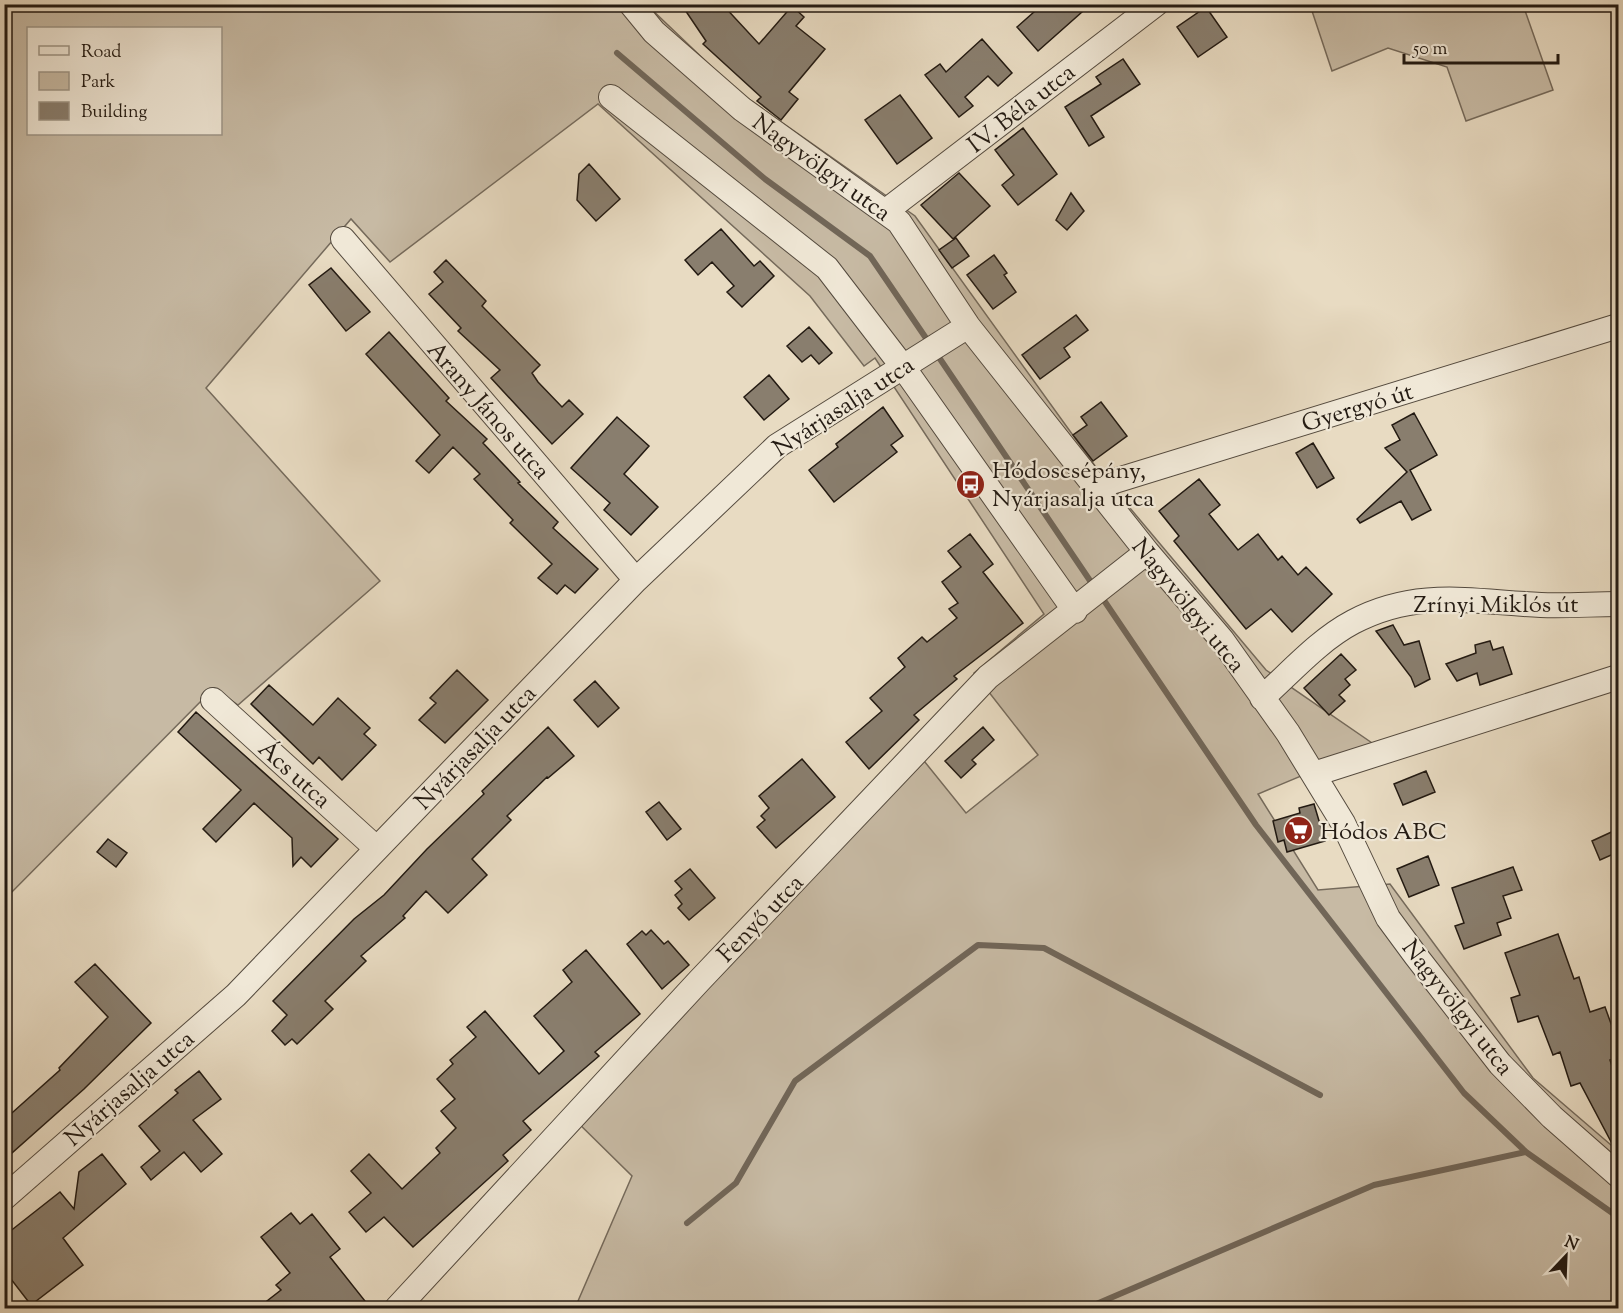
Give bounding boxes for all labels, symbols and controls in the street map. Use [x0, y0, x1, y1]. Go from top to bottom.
legend [27, 27, 222, 135]
scale bar [1404, 27, 1558, 65]
text: 50 m [1412, 37, 1448, 63]
text: Road [81, 40, 121, 66]
street label: IV. Béla utca [961, 57, 1083, 162]
text: Park [81, 70, 116, 96]
text: Building [81, 100, 147, 126]
street label: Nagyvölgyi utca [744, 107, 897, 231]
street label: Arany János utca [418, 335, 557, 488]
street label: Nyárjasalja utca [767, 349, 921, 466]
street label: Gyergyó út [1298, 376, 1417, 442]
place label: Hódoscsépány, Nyárjasalja utca [992, 455, 1154, 517]
bus stop icon: Hódoscsépány, Nyárjasalja utca [955, 468, 987, 500]
street label: Nagyvölgyi utca [1123, 532, 1252, 681]
street label: Zrínyi Miklós út [1414, 589, 1578, 623]
street label: Nyárjasalja utca [408, 678, 545, 819]
street label: Ács utca [250, 734, 338, 817]
supermarket icon: Hódos ABC [1283, 815, 1315, 847]
place label: Hódos ABC [1320, 816, 1447, 850]
street label: Fenyő utca [711, 868, 812, 971]
street label: Nagyvölgyi utca [1392, 933, 1520, 1083]
street label: Nyárjasalja utca [58, 1023, 203, 1156]
north arrow [1536, 1226, 1596, 1286]
text: N [1561, 1231, 1581, 1258]

